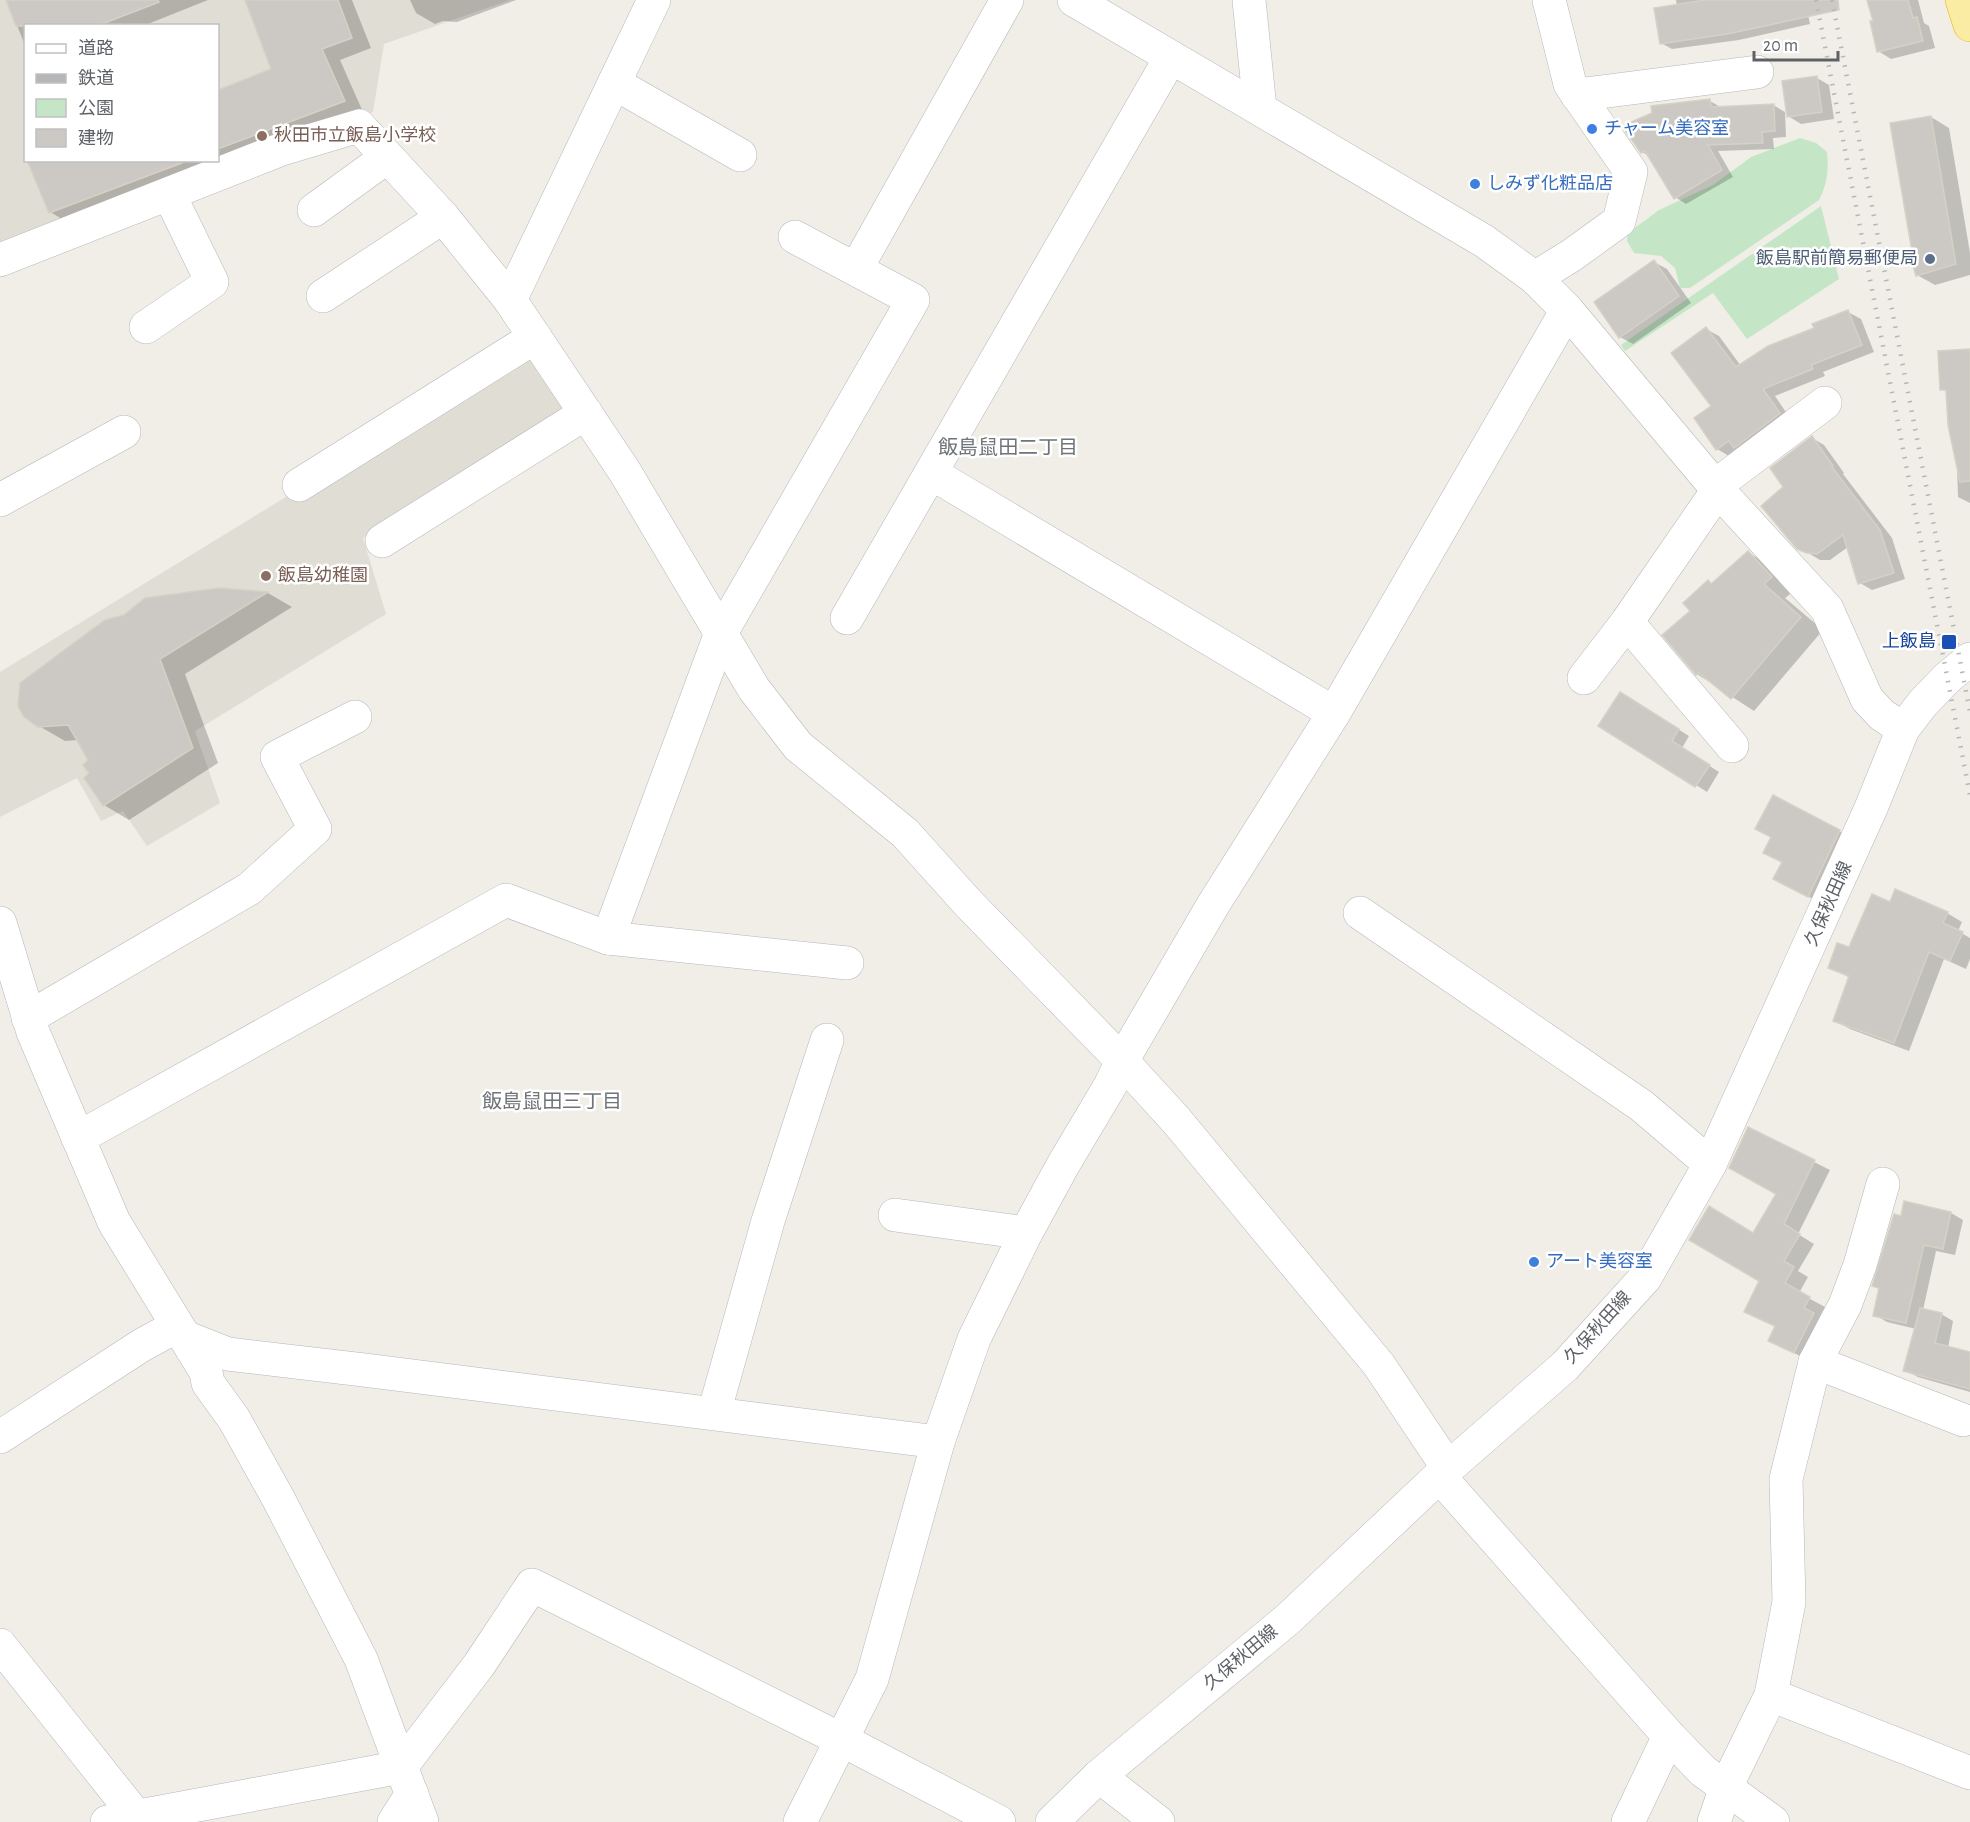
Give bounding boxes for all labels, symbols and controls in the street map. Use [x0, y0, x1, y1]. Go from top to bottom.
legend [24, 24, 219, 162]
scale bar [1754, 24, 1838, 62]
text: 20 m [1763, 37, 1798, 55]
text: 道路 [78, 38, 114, 58]
text: 鉄道 [78, 68, 114, 88]
text: 公園 [78, 99, 114, 118]
place label: チャーム美容室 [1604, 118, 1729, 138]
marker: チャーム美容室 [1585, 122, 1599, 136]
place label: 秋田市立飯島小学校 [274, 125, 436, 145]
text: 建物 [78, 128, 114, 148]
marker: 秋田市立飯島小学校 [255, 129, 269, 143]
place label: しみず化粧品店 [1487, 174, 1613, 193]
marker: しみず化粧品店 [1468, 177, 1482, 191]
place label: 飯島駅前簡易郵便局 [1756, 248, 1918, 268]
marker: 飯島駅前簡易郵便局 [1923, 252, 1937, 266]
district label: 飯島鼠田二丁目 [938, 437, 1078, 458]
place label: 飯島幼稚園 [278, 565, 368, 585]
marker: 飯島幼稚園 [259, 569, 273, 583]
place label: 上飯島 [1882, 631, 1936, 651]
marker: 上飯島 [1940, 633, 1958, 651]
street label: 久保秋田線 [1801, 858, 1856, 949]
district label: 飯島鼠田三丁目 [482, 1091, 622, 1112]
place label: アート美容室 [1546, 1251, 1653, 1271]
marker: アート美容室 [1527, 1255, 1541, 1269]
street label: 久保秋田線 [1560, 1287, 1635, 1367]
street label: 久保秋田線 [1199, 1621, 1281, 1694]

